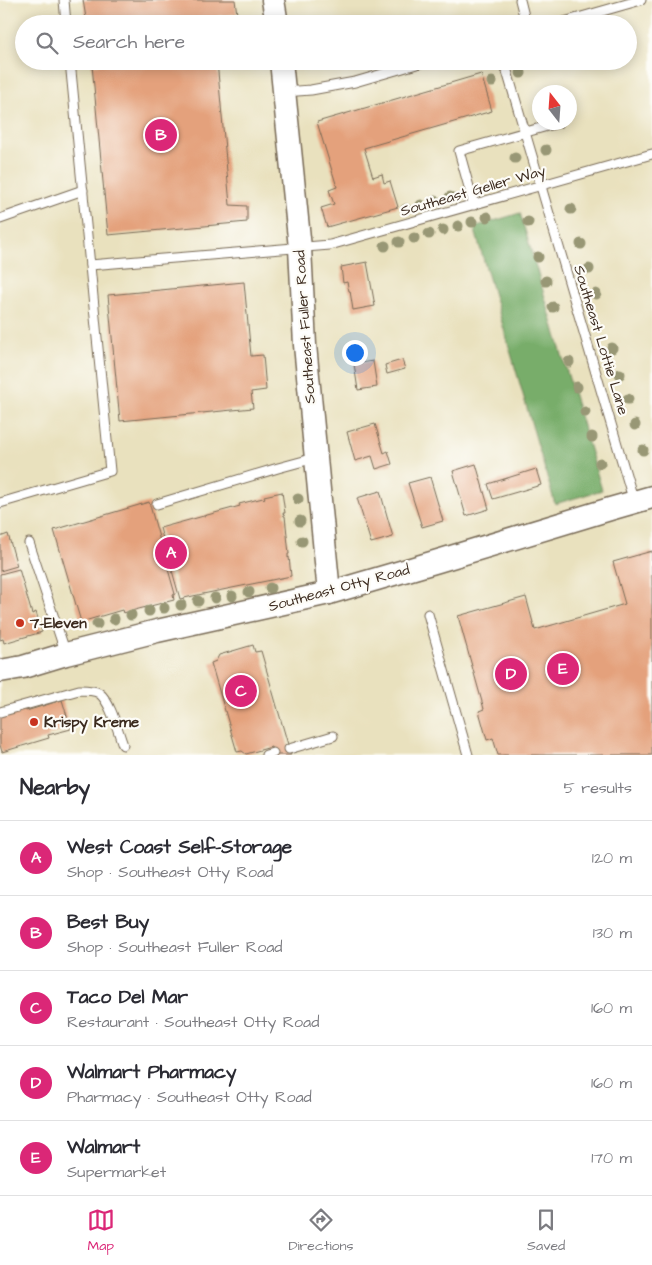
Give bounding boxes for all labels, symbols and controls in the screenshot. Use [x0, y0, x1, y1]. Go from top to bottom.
search box [15, 15, 637, 70]
icon: search [33, 29, 61, 57]
text: Search here [73, 29, 185, 56]
north arrow [532, 85, 577, 130]
pin: B [145, 116, 177, 154]
street label: Southeast Geller Way [398, 160, 548, 223]
street label: Southeast Fuller Road [289, 249, 321, 405]
street label: Southeast Lottie Lane [568, 263, 634, 417]
your location [342, 340, 368, 366]
pin: A [155, 534, 187, 572]
street label: Southeast Otty Road [266, 559, 412, 618]
place label: 7-Eleven [29, 613, 87, 634]
marker: 7-Eleven [14, 617, 26, 629]
pin: E [547, 650, 579, 688]
pin: D [495, 655, 527, 693]
pin: C [225, 672, 257, 710]
place label: Krispy Kreme [44, 712, 139, 734]
marker: Krispy Kreme [28, 716, 40, 728]
text: Nearby [20, 773, 90, 802]
text: 5 results [564, 777, 632, 799]
text: West Coast Self-Storage [67, 834, 292, 861]
text: A [31, 847, 41, 869]
text: 120 m [592, 847, 632, 869]
text: Shop · Southeast Otty Road [67, 861, 273, 883]
text: Best Buy [67, 909, 149, 936]
text: B [30, 922, 42, 944]
text: 130 m [593, 922, 632, 944]
text: Shop · Southeast Fuller Road [67, 936, 283, 958]
text: Taco Del Mar [67, 984, 188, 1011]
text: C [30, 997, 42, 1019]
text: 160 m [591, 997, 632, 1019]
text: Restaurant · Southeast Otty Road [67, 1011, 319, 1033]
text: Walmart Pharmacy [67, 1059, 236, 1086]
text: D [31, 1072, 41, 1094]
text: 160 m [591, 1072, 632, 1094]
text: Pharmacy · Southeast Otty Road [67, 1086, 312, 1108]
text: Walmart [67, 1134, 140, 1161]
text: E [31, 1147, 41, 1169]
text: 170 m [591, 1147, 632, 1169]
text: Supermarket [67, 1161, 166, 1183]
tab: Map [87, 1206, 115, 1256]
tab: Directions [288, 1206, 353, 1256]
tab: Saved [527, 1206, 565, 1256]

